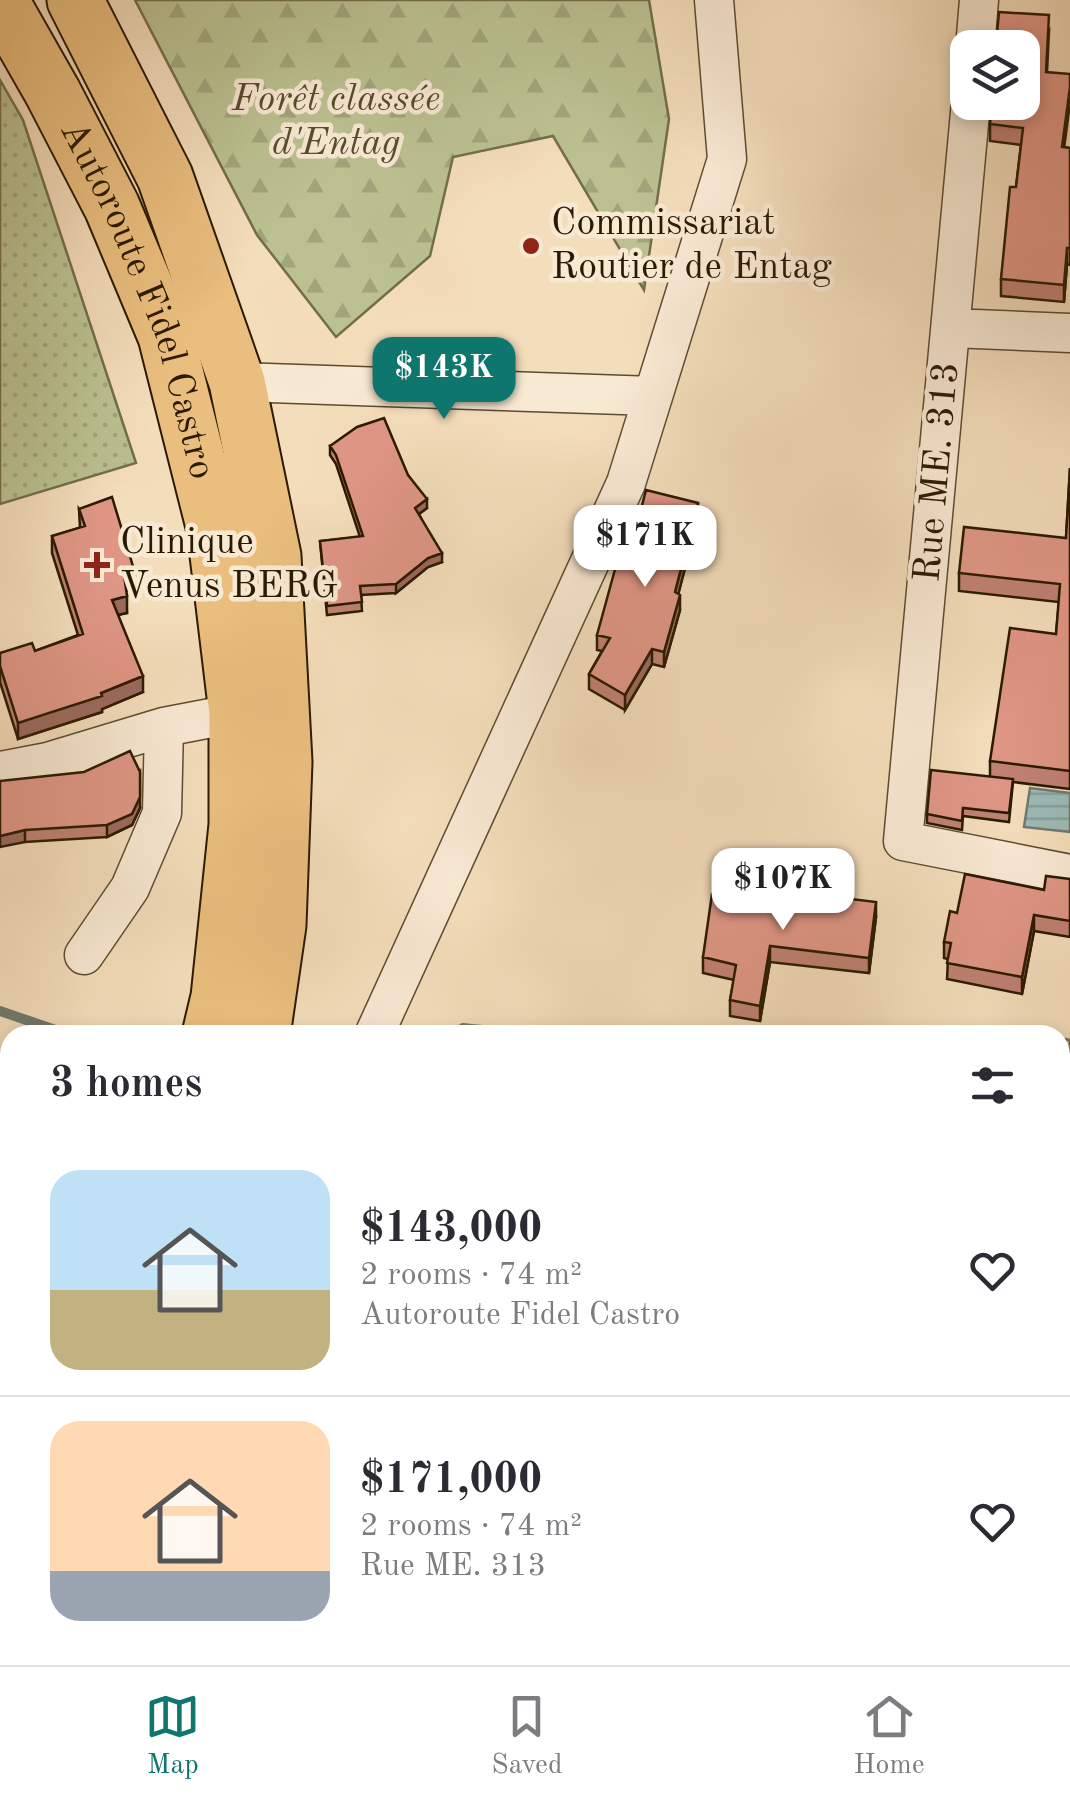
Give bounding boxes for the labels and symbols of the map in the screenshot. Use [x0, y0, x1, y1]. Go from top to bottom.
park label: Forêt classée d'Entag [231, 81, 440, 163]
street label: Autoroute Fidel Castro [52, 115, 220, 483]
place label: Commissariat Routier de Entag [551, 205, 832, 287]
marker: Commissariat Routier de Entag [520, 235, 542, 257]
pin: $143K [374, 337, 514, 422]
street label: Rue ME. 313 [909, 360, 967, 584]
pin: $171K [575, 505, 715, 590]
place label: Clinique Venus BERG [120, 524, 338, 606]
marker: Clinique Venus BERG [84, 552, 110, 578]
pin: $107K [713, 848, 853, 933]

